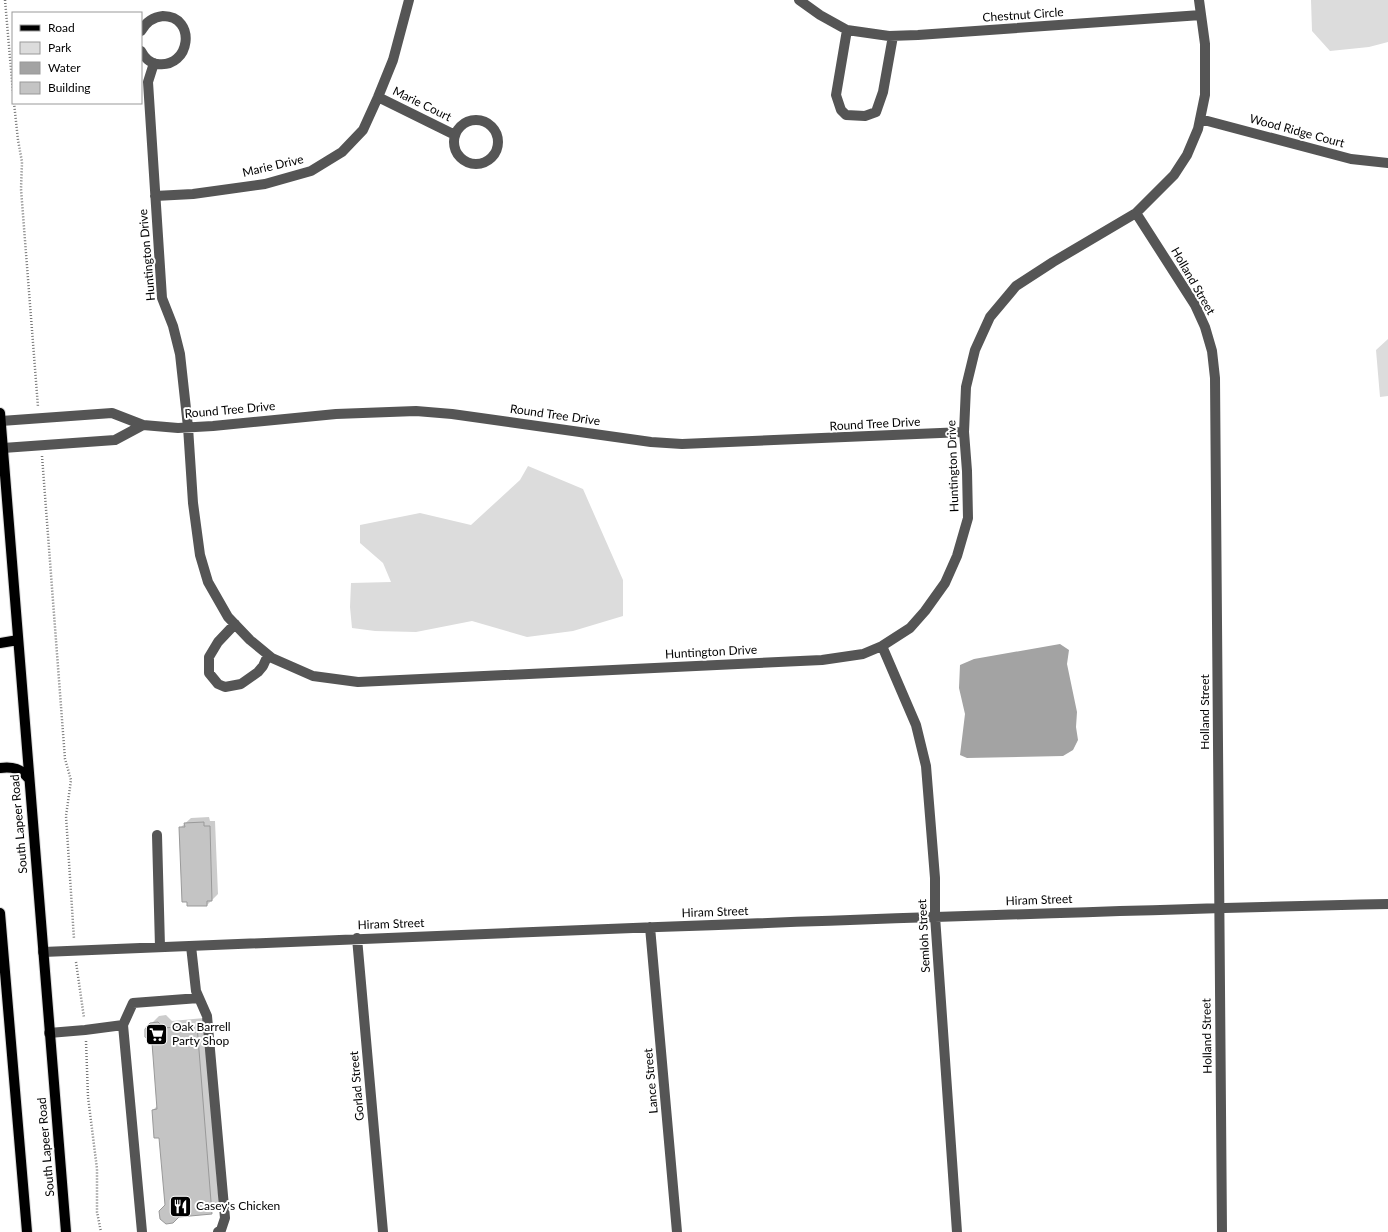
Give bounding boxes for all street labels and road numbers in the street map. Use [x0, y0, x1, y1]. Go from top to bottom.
street label: Chestnut Circle [982, 4, 1064, 25]
street label: Marie Court [390, 83, 455, 125]
street label: Wood Ridge Court [1248, 111, 1347, 151]
street label: Marie Drive [241, 151, 305, 180]
street label: Huntington Drive [135, 208, 158, 302]
street label: Holland Street [1168, 244, 1219, 318]
street label: Round Tree Drive [184, 398, 276, 421]
street label: Round Tree Drive [509, 401, 601, 428]
street label: Round Tree Drive [829, 414, 921, 433]
street label: Huntington Drive [943, 420, 962, 512]
street label: Huntington Drive [665, 642, 757, 661]
street label: Holland Street [1197, 674, 1212, 750]
street label: South Lapeer Road [7, 774, 30, 874]
street label: Hiram Street [1005, 891, 1073, 908]
street label: Semloh Street [914, 898, 933, 973]
street label: Hiram Street [681, 903, 749, 920]
street label: Hiram Street [357, 915, 425, 932]
street label: Holland Street [1198, 997, 1215, 1074]
street label: Lance Street [640, 1047, 661, 1114]
street label: Gorlad Street [346, 1050, 367, 1122]
street label: South Lapeer Road [34, 1097, 57, 1197]

